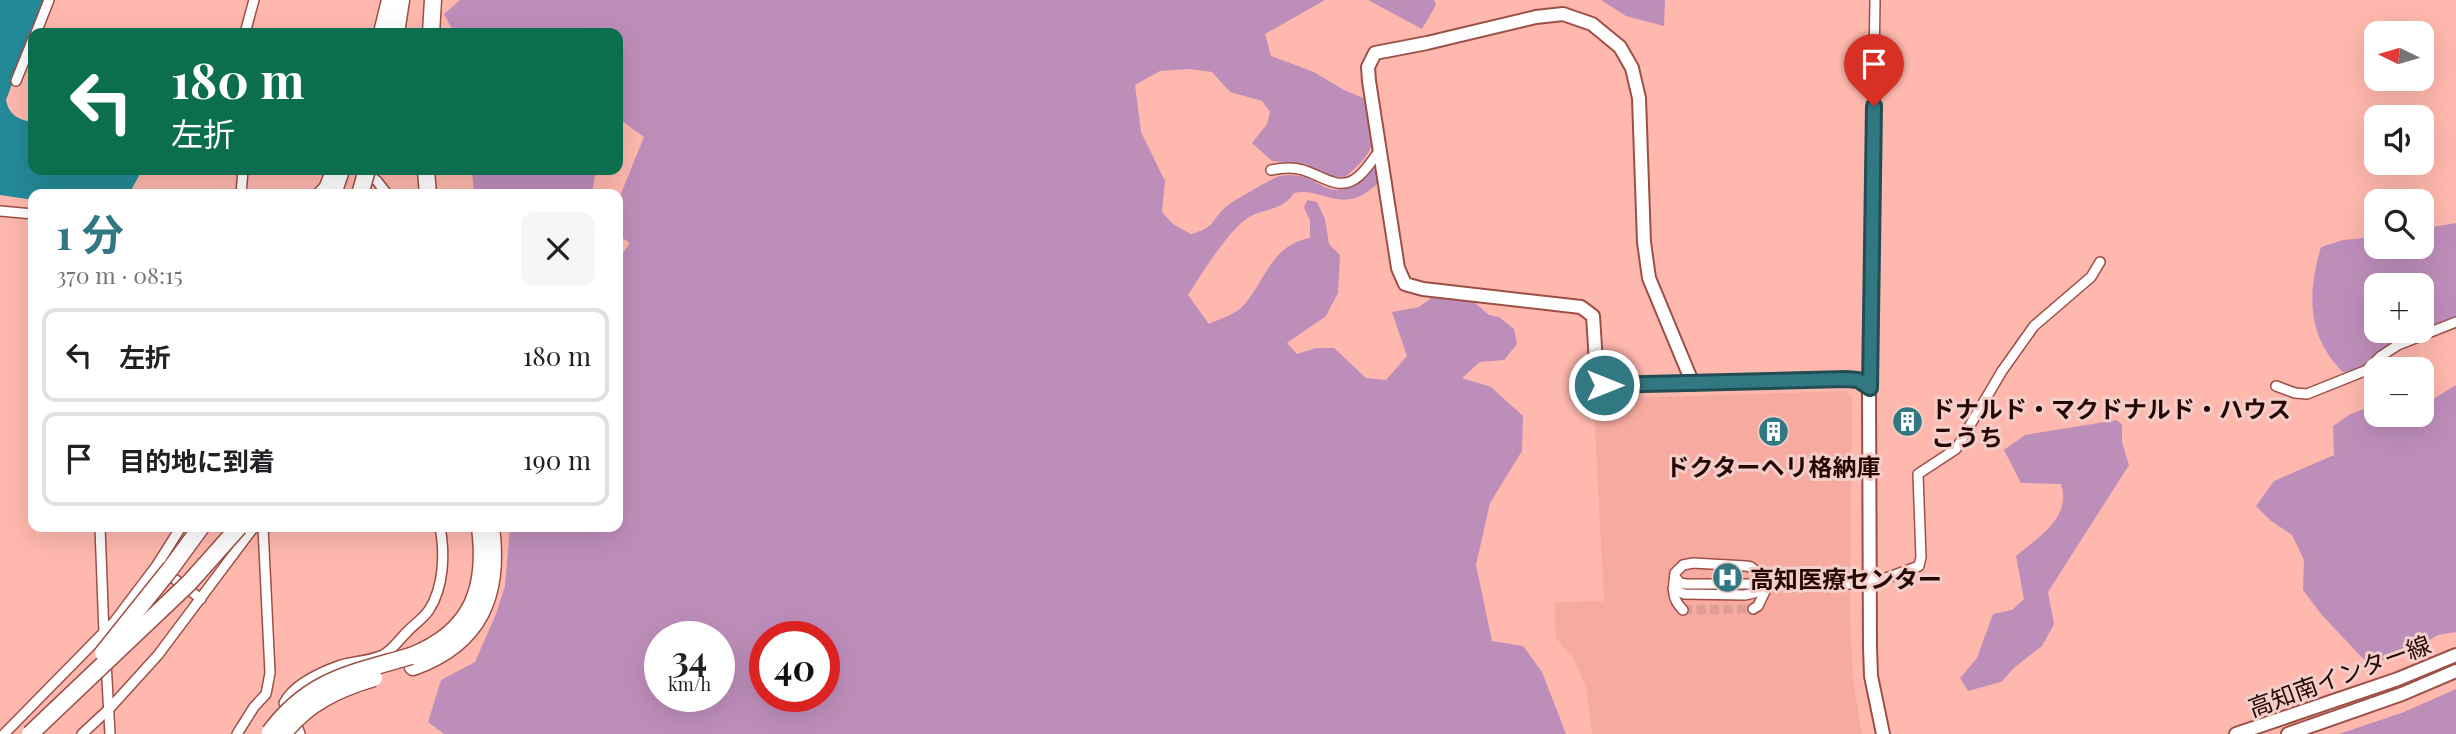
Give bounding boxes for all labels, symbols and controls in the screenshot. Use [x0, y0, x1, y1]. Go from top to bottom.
north arrow [2364, 21, 2434, 91]
map controls [2364, 21, 2434, 427]
pin [1844, 34, 1904, 106]
icon: arrive [1855, 45, 1893, 83]
text: 180 m [171, 46, 305, 111]
icon: left [56, 56, 147, 147]
button: sound [2364, 105, 2434, 175]
text: 左折 [171, 111, 235, 154]
button: search [2364, 189, 2434, 259]
text: 1 分 [56, 205, 124, 261]
button: close [521, 212, 595, 286]
text: 370 m · 08:15 [56, 259, 183, 290]
button: + [2364, 273, 2434, 343]
icon: left [60, 336, 98, 374]
text: 180 m [523, 338, 591, 373]
text: 左折 [119, 339, 171, 374]
position arrow [1567, 348, 1641, 422]
button: − [2364, 357, 2434, 427]
place label: ドナルド・マクドナルド・ハウス こうち [1931, 392, 2291, 452]
building icon: ドナルド・マクドナルド・ハウス こうち [1891, 405, 1925, 439]
building icon: ドクターヘリ格納庫 [1756, 415, 1790, 449]
icon: arrive [60, 440, 98, 478]
text: 190 m [523, 442, 591, 477]
text: 目的地に到着 [119, 443, 275, 478]
place label: ドクターヘリ格納庫 [1665, 450, 1881, 482]
hospital icon: 高知医療センター [1710, 561, 1744, 595]
place label: 高知医療センター [1750, 562, 1942, 594]
speed limit sign: 40 [749, 621, 840, 712]
street label: 高知南インター線 [2243, 627, 2435, 723]
text: 34 [672, 634, 707, 681]
text: km/h [668, 672, 711, 696]

